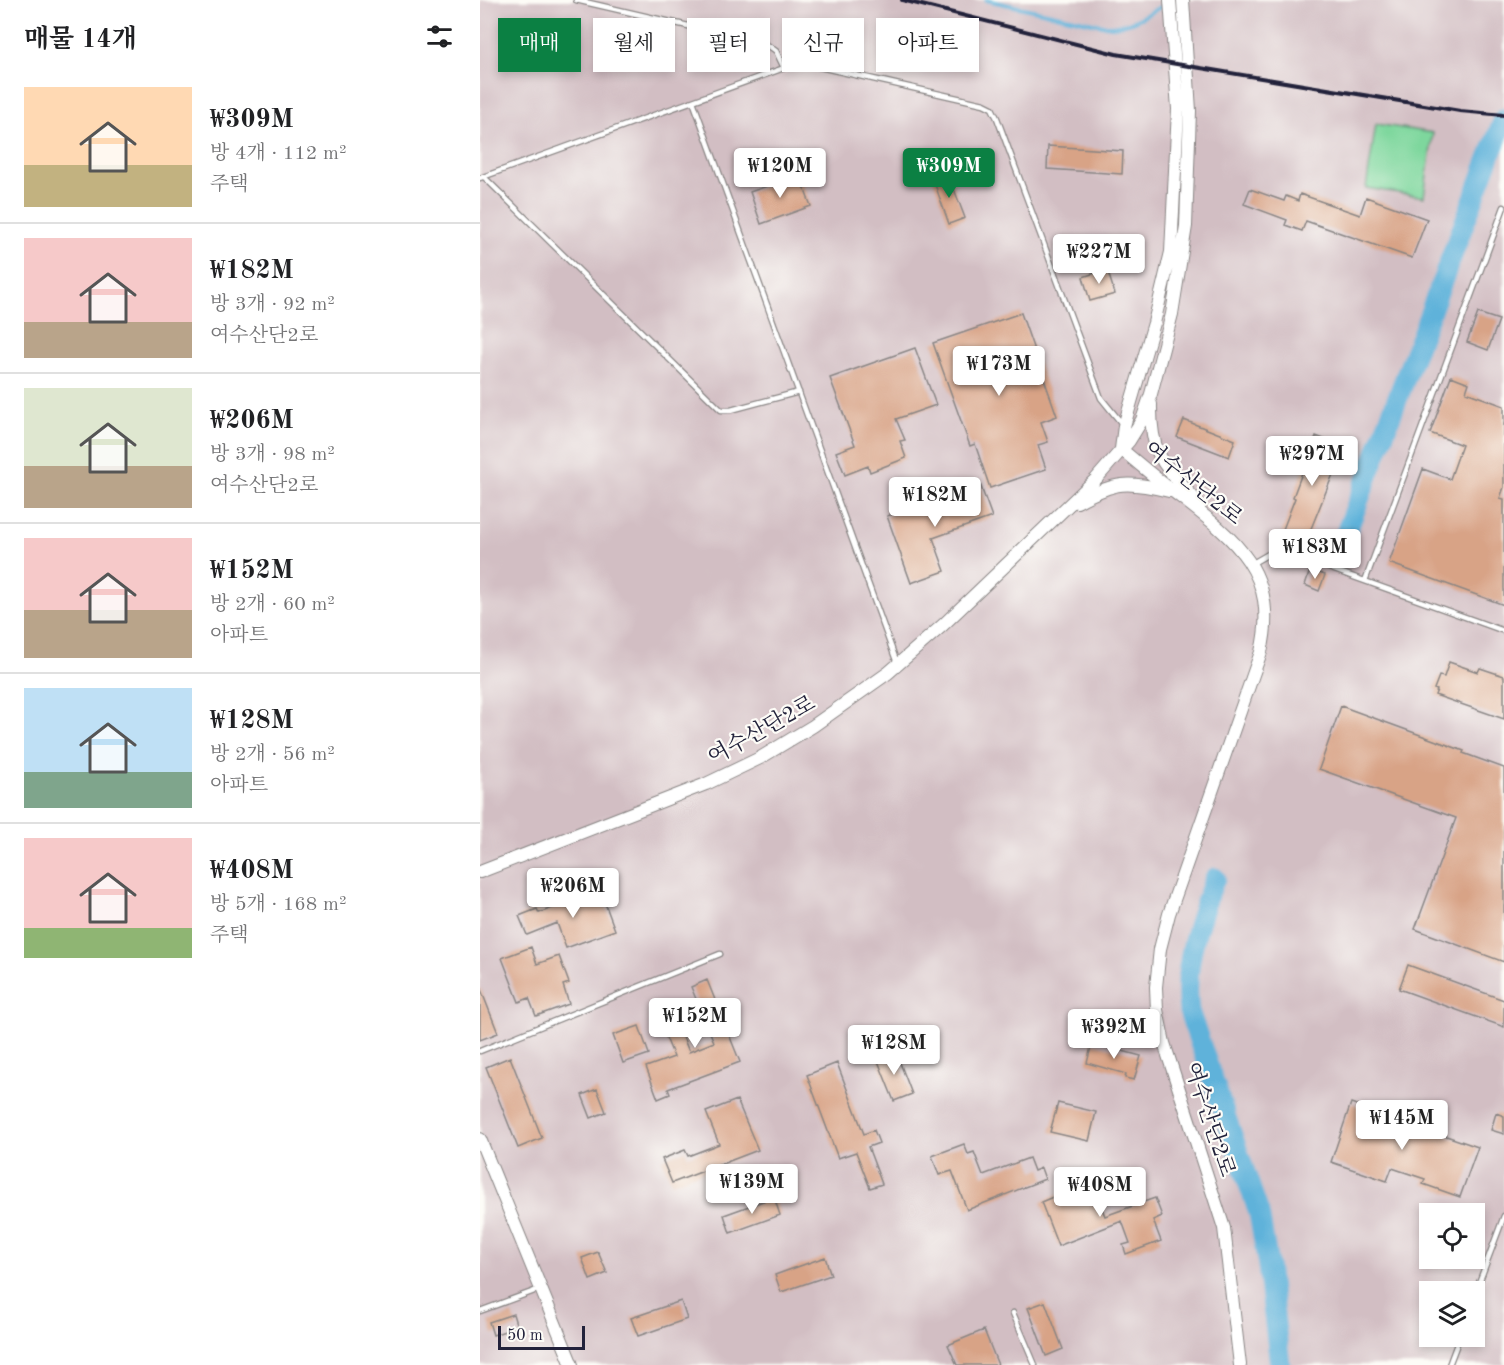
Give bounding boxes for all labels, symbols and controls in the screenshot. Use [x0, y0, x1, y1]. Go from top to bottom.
chip: 매매 [498, 18, 581, 72]
chip: 월세 [593, 18, 675, 72]
chip: 필터 [687, 18, 770, 72]
chip: 신규 [782, 18, 864, 72]
chip: 아파트 [876, 18, 979, 72]
icon: filters [423, 20, 456, 53]
text: 매물 14개 [24, 27, 137, 53]
text: ₩309M [210, 107, 294, 133]
icon: home [72, 111, 144, 183]
text: 방 4개 · 112 m² [210, 144, 347, 164]
pin: ₩120M [738, 148, 822, 199]
pin: ₩309M [907, 148, 991, 199]
text: ₩120M [748, 157, 812, 177]
text: ₩309M [917, 157, 981, 177]
text: 주택 [210, 175, 249, 195]
pin: ₩227M [1057, 234, 1141, 285]
text: ₩227M [1067, 243, 1131, 263]
text: ₩182M [210, 258, 294, 284]
icon: home [72, 262, 144, 334]
text: 방 3개 · 92 m² [210, 295, 335, 315]
text: 여수산단2로 [210, 326, 318, 346]
pin: ₩173M [957, 346, 1041, 397]
text: ₩173M [967, 355, 1031, 375]
text: ₩206M [210, 408, 294, 434]
icon: home [72, 412, 144, 484]
pin: ₩297M [1270, 436, 1354, 487]
street label: 여수산단2로 [1140, 437, 1247, 530]
text: 방 3개 · 98 m² [210, 445, 335, 465]
text: ₩297M [1280, 445, 1344, 465]
text: 여수산단2로 [210, 476, 318, 496]
pin: ₩182M [893, 477, 977, 528]
text: ₩182M [903, 486, 967, 506]
pin: ₩183M [1273, 529, 1357, 580]
text: ₩183M [1283, 538, 1347, 558]
text: ₩152M [210, 558, 294, 584]
icon: home [72, 562, 144, 634]
text: 방 2개 · 60 m² [210, 595, 335, 615]
text: 아파트 [210, 626, 268, 646]
street label: 여수산단2로 [704, 691, 819, 769]
text: ₩128M [210, 708, 294, 734]
icon: home [72, 712, 144, 784]
text: 방 2개 · 56 m² [210, 745, 335, 765]
text: 아파트 [210, 776, 268, 796]
text: ₩408M [210, 858, 294, 884]
icon: home [72, 862, 144, 934]
pin: ₩206M [531, 868, 615, 919]
text: ₩206M [541, 877, 605, 897]
text: 방 5개 · 168 m² [210, 895, 347, 915]
text: 주택 [210, 926, 249, 946]
pin: ₩152M [653, 998, 737, 1049]
text: ₩152M [663, 1007, 727, 1027]
pin: ₩392M [1072, 1009, 1156, 1060]
text: ₩392M [1082, 1018, 1146, 1038]
pin: ₩128M [852, 1025, 936, 1076]
text: ₩128M [862, 1034, 926, 1054]
street label: 여수산단2로 [1180, 1059, 1239, 1180]
pin: ₩145M [1360, 1100, 1444, 1151]
text: ₩145M [1370, 1109, 1434, 1129]
pin: ₩139M [710, 1164, 794, 1215]
pin: ₩408M [1058, 1167, 1142, 1218]
text: ₩139M [720, 1173, 784, 1193]
text: ₩408M [1068, 1176, 1132, 1196]
map controls [1419, 1203, 1485, 1347]
button: locate [1419, 1203, 1485, 1269]
button: layers [1419, 1281, 1485, 1347]
scale bar [498, 1323, 585, 1350]
text: 50 m [507, 1328, 543, 1344]

